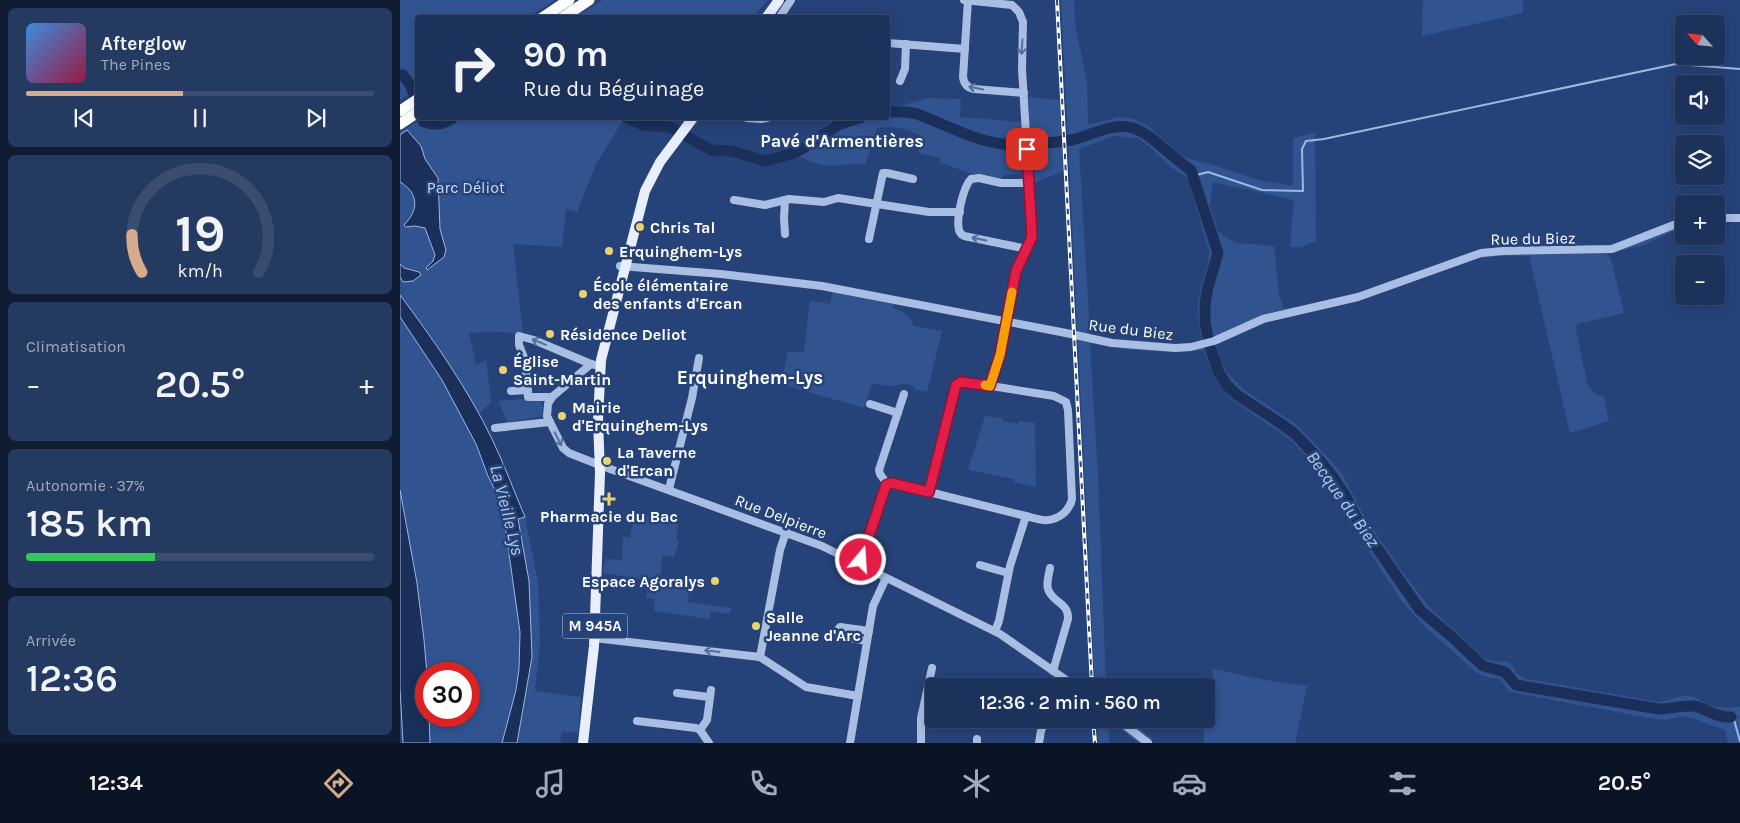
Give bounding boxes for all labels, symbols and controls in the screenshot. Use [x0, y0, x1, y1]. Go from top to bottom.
north arrow [1675, 15, 1725, 65]
map controls [1675, 15, 1725, 305]
text: Afterglow [101, 33, 187, 55]
text: 90 m [523, 34, 609, 75]
icon: right [440, 35, 505, 100]
one-way arrow [1018, 39, 1027, 55]
text: The Pines [101, 55, 171, 74]
button: sound [1675, 75, 1725, 125]
text: Rue du Béguinage [523, 76, 704, 102]
one-way arrow [968, 83, 984, 93]
icon: previous [70, 104, 98, 132]
icon: pause [186, 104, 214, 132]
icon: next [302, 104, 330, 132]
pin [1006, 128, 1048, 170]
district label: Pavé d'Armentières [760, 130, 924, 152]
icon: arrive [1013, 135, 1041, 163]
button: layers [1675, 135, 1725, 185]
park label: Parc Déliot [427, 178, 505, 197]
button: + [1675, 195, 1725, 245]
text: 19 [175, 203, 225, 264]
place label: Chris Tal [650, 218, 715, 237]
marker: Chris Tal [634, 221, 646, 233]
street label: Rue du Biez [1490, 228, 1576, 249]
one-way arrow [972, 234, 988, 243]
place label: Erquinghem-Lys [619, 242, 742, 261]
marker: Erquinghem-Lys [603, 245, 615, 257]
button: − [1675, 255, 1725, 305]
text: km/h [177, 261, 223, 282]
place label: École élémentaire des enfants d'Ercan [593, 276, 742, 313]
marker: École élémentaire des enfants d'Ercan [577, 288, 589, 300]
street label: Rue du Biez [1088, 315, 1174, 344]
place label: Résidence Deliot [560, 325, 687, 344]
marker: Résidence Deliot [544, 328, 556, 340]
text: Climatisation [26, 337, 126, 356]
one-way arrow [532, 337, 547, 346]
place label: Église Saint-Martin [513, 352, 611, 389]
text: 20.5° [155, 362, 245, 407]
marker: Église Saint-Martin [497, 364, 509, 376]
district label: Erquinghem-Lys [677, 367, 823, 389]
text: − [26, 368, 41, 401]
text: + [359, 368, 374, 401]
place label: Mairie d'Erquinghem-Lys [572, 398, 708, 435]
marker: Mairie d'Erquinghem-Lys [556, 410, 568, 422]
one-way arrow [554, 431, 563, 446]
place label: La Taverne d'Ercan [617, 443, 696, 480]
water label: Becque du Biez [1302, 447, 1384, 552]
marker: La Taverne d'Ercan [601, 455, 613, 467]
water label: La Vieille Lys [485, 462, 529, 558]
text: Autonomie · 37% [26, 476, 145, 495]
street label: Rue Delpierre [732, 490, 829, 543]
marker: Pharmacie du Bac [603, 493, 615, 505]
text: 185 km [26, 501, 153, 546]
place label: Pharmacie du Bac [540, 507, 678, 526]
position arrow [834, 533, 886, 585]
place label: Espace Agoralys [582, 572, 705, 591]
marker: Espace Agoralys [709, 575, 721, 587]
place label: Salle Jeanne d'Arc [766, 608, 861, 645]
road number: M 945A [562, 614, 628, 638]
marker: Salle Jeanne d'Arc [750, 620, 762, 632]
text: Arrivée [26, 631, 76, 650]
one-way arrow [704, 646, 720, 656]
text: 12:36 [26, 656, 118, 701]
speed limit sign: 30 [415, 662, 480, 727]
text: 12:36 · 2 min · 560 m [979, 692, 1161, 714]
icon: directions [321, 766, 356, 801]
icon: music [533, 766, 568, 801]
icon: phone [746, 766, 781, 801]
icon: climate [959, 766, 994, 801]
icon: car [1172, 766, 1207, 801]
icon: filters [1385, 766, 1420, 801]
text: 12:34 [89, 770, 143, 796]
text: 20.5° [1598, 770, 1651, 796]

